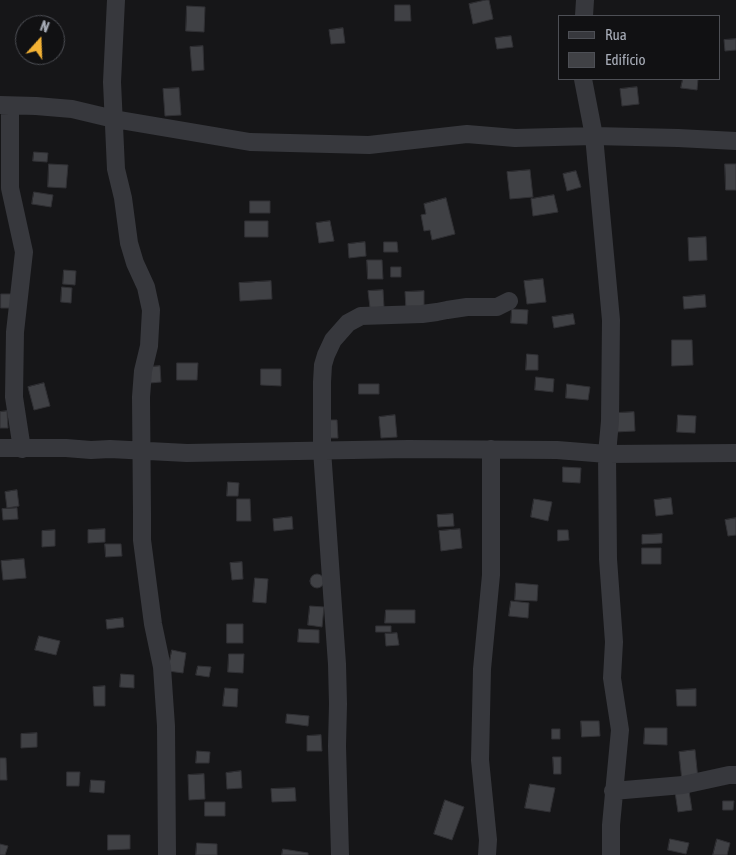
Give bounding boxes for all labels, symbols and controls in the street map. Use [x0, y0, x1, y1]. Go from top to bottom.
north arrow [15, 15, 65, 65]
legend [558, 15, 721, 80]
text: N [38, 18, 51, 36]
text: Rua [605, 26, 627, 43]
text: Edifício [605, 51, 646, 68]

